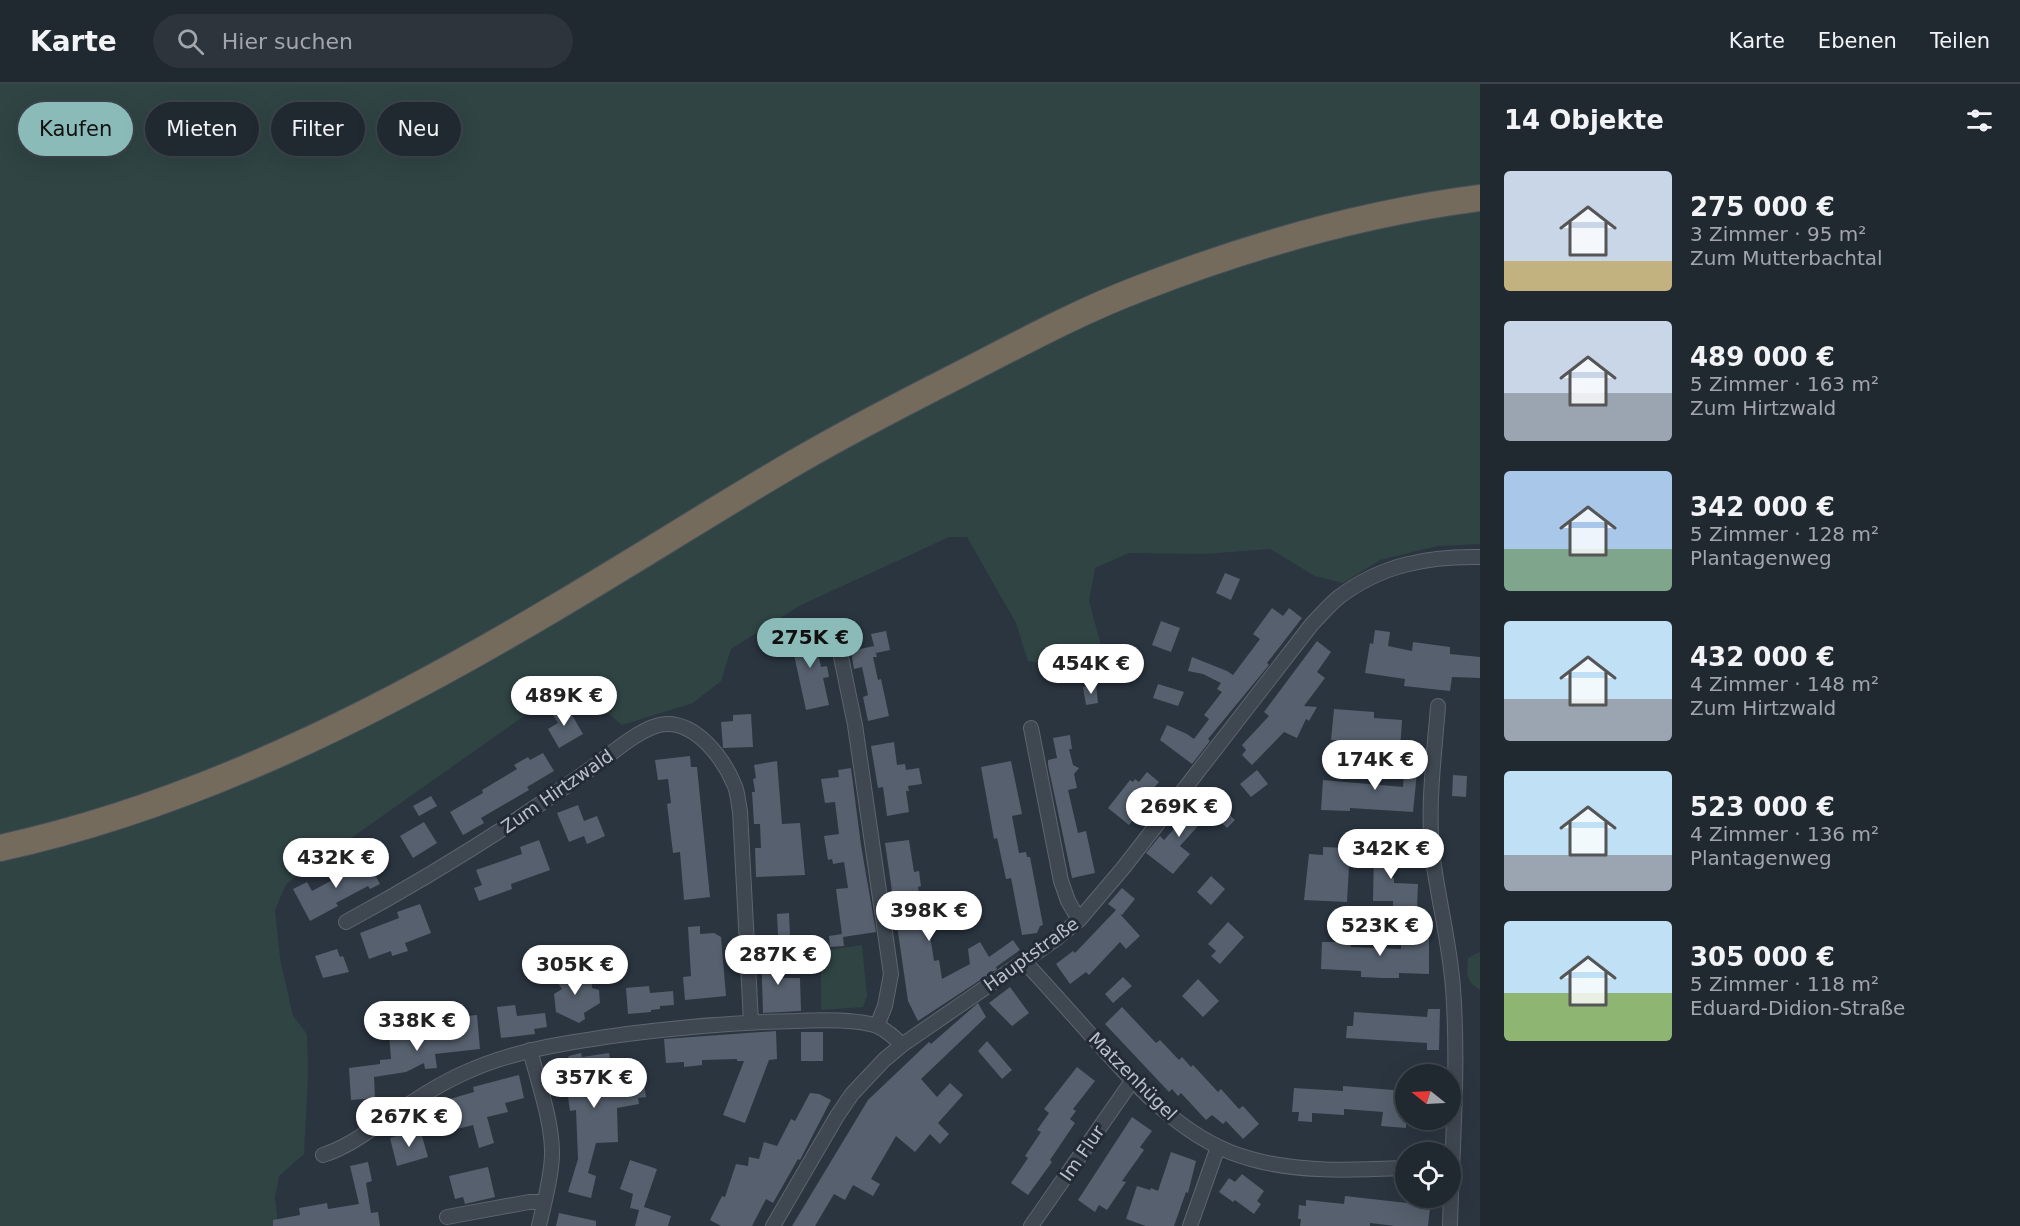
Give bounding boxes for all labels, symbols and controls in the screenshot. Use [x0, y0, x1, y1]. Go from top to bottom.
search box [153, 14, 573, 68]
text: Karte [30, 25, 117, 58]
icon: search [174, 25, 207, 58]
text: Hier suchen [222, 29, 353, 54]
text: Karte [1729, 29, 1785, 53]
text: Ebenen [1818, 29, 1897, 53]
text: Teilen [1930, 29, 1990, 53]
chip: Kaufen [18, 102, 133, 156]
chip: Mieten [145, 102, 259, 156]
chip: Filter [271, 102, 365, 156]
chip: Neu [377, 102, 461, 156]
icon: filters [1963, 104, 1996, 137]
text: 14 Objekte [1504, 105, 1664, 135]
text: 275 000 € [1690, 192, 1835, 222]
icon: home [1552, 195, 1624, 267]
text: 3 Zimmer · 95 m² [1690, 222, 1866, 246]
text: Zum Mutterbachtal [1690, 246, 1883, 270]
text: 489 000 € [1690, 342, 1835, 372]
icon: home [1552, 345, 1624, 417]
text: 5 Zimmer · 163 m² [1690, 372, 1879, 396]
text: Zum Hirtzwald [1690, 396, 1836, 420]
text: 342 000 € [1690, 492, 1835, 522]
icon: home [1552, 495, 1624, 567]
text: 5 Zimmer · 128 m² [1690, 522, 1879, 546]
text: Plantagenweg [1690, 546, 1832, 570]
pin: 275K € [761, 618, 859, 669]
text: 275K € [771, 625, 849, 649]
text: 432 000 € [1690, 642, 1835, 672]
pin: 454K € [1042, 644, 1140, 695]
icon: home [1552, 645, 1624, 717]
text: 454K € [1052, 651, 1130, 675]
text: 4 Zimmer · 148 m² [1690, 672, 1879, 696]
pin: 489K € [515, 676, 613, 727]
text: 489K € [525, 683, 603, 707]
text: Zum Hirtzwald [1690, 696, 1836, 720]
pin: 174K € [1326, 740, 1424, 791]
street label: Zum Hirtzwald [497, 745, 617, 837]
text: 174K € [1336, 747, 1414, 771]
pin: 269K € [1130, 787, 1228, 838]
text: 523 000 € [1690, 792, 1835, 822]
text: 269K € [1140, 794, 1218, 818]
icon: home [1552, 795, 1624, 867]
text: 4 Zimmer · 136 m² [1690, 822, 1879, 846]
pin: 342K € [1342, 829, 1440, 880]
text: 342K € [1352, 836, 1430, 860]
pin: 432K € [287, 838, 385, 889]
text: 432K € [297, 845, 375, 869]
text: Plantagenweg [1690, 846, 1832, 870]
pin: 398K € [880, 891, 978, 942]
text: 398K € [890, 898, 968, 922]
pin: 523K € [1331, 906, 1429, 957]
street label: Hauptstraße [980, 913, 1082, 995]
text: 523K € [1341, 913, 1419, 937]
pin: 287K € [729, 935, 827, 986]
text: 287K € [739, 942, 817, 966]
text: 305 000 € [1690, 942, 1835, 972]
pin: 305K € [526, 945, 624, 996]
icon: home [1552, 945, 1624, 1017]
text: 305K € [536, 952, 614, 976]
text: 5 Zimmer · 118 m² [1690, 972, 1879, 996]
text: Eduard-Didion-Straße [1690, 996, 1905, 1020]
pin: 338K € [368, 1001, 466, 1052]
text: 338K € [378, 1008, 456, 1032]
street label: Matzenhügel [1085, 1028, 1181, 1124]
pin: 357K € [545, 1058, 643, 1109]
north arrow [1395, 1064, 1461, 1130]
map controls [1395, 1064, 1461, 1208]
text: 357K € [555, 1065, 633, 1089]
pin: 267K € [360, 1097, 458, 1148]
text: 267K € [370, 1104, 448, 1128]
street label: Im Flur [1055, 1121, 1109, 1185]
button: locate [1395, 1142, 1461, 1208]

